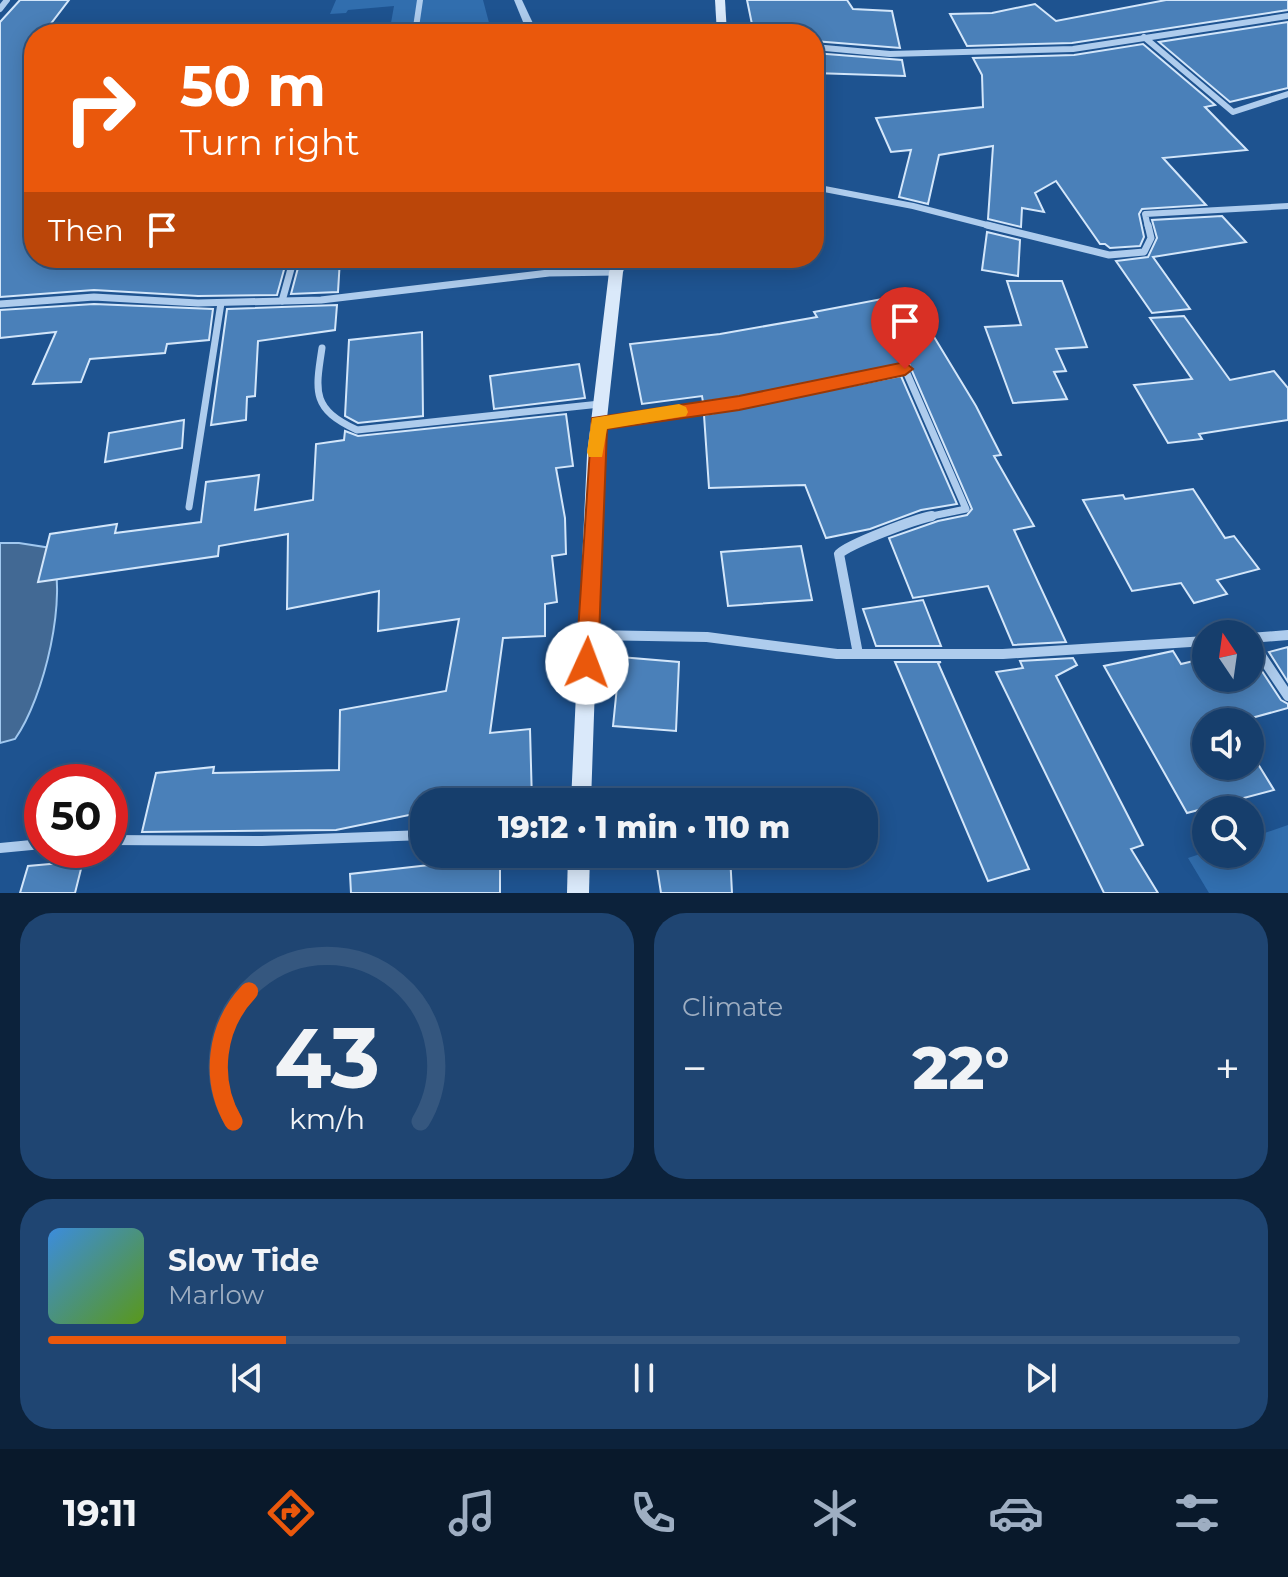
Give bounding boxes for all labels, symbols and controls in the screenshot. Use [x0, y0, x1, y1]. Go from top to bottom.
text: 50 m [180, 52, 326, 120]
icon: right [48, 56, 152, 160]
text: Turn right [180, 120, 360, 164]
icon: arrive [140, 208, 184, 252]
text: Then [48, 212, 124, 249]
pin [871, 287, 939, 369]
icon: arrive [883, 299, 927, 343]
north arrow [1192, 620, 1264, 692]
map controls [1192, 620, 1264, 868]
position arrow [545, 621, 629, 705]
button: sound [1192, 708, 1264, 780]
speed limit sign: 50 [24, 764, 128, 868]
button: search [1192, 796, 1264, 868]
text: 19:12 · 1 min · 110 m [498, 809, 790, 846]
text: Climate [682, 991, 783, 1023]
text: 43 [274, 1007, 380, 1109]
text: 22° [913, 1031, 1009, 1104]
text: − [682, 1041, 707, 1095]
text: + [1215, 1041, 1240, 1095]
text: km/h [289, 1101, 365, 1136]
text: Slow Tide [168, 1242, 319, 1279]
text: Marlow [168, 1279, 264, 1311]
icon: previous [225, 1356, 269, 1400]
icon: pause [622, 1356, 666, 1400]
icon: next [1019, 1356, 1063, 1400]
icon: directions [263, 1485, 319, 1541]
icon: music [444, 1485, 500, 1541]
icon: phone [625, 1485, 681, 1541]
icon: climate [807, 1485, 863, 1541]
icon: car [988, 1485, 1044, 1541]
icon: filters [1169, 1485, 1225, 1541]
text: 19:11 [63, 1491, 137, 1535]

